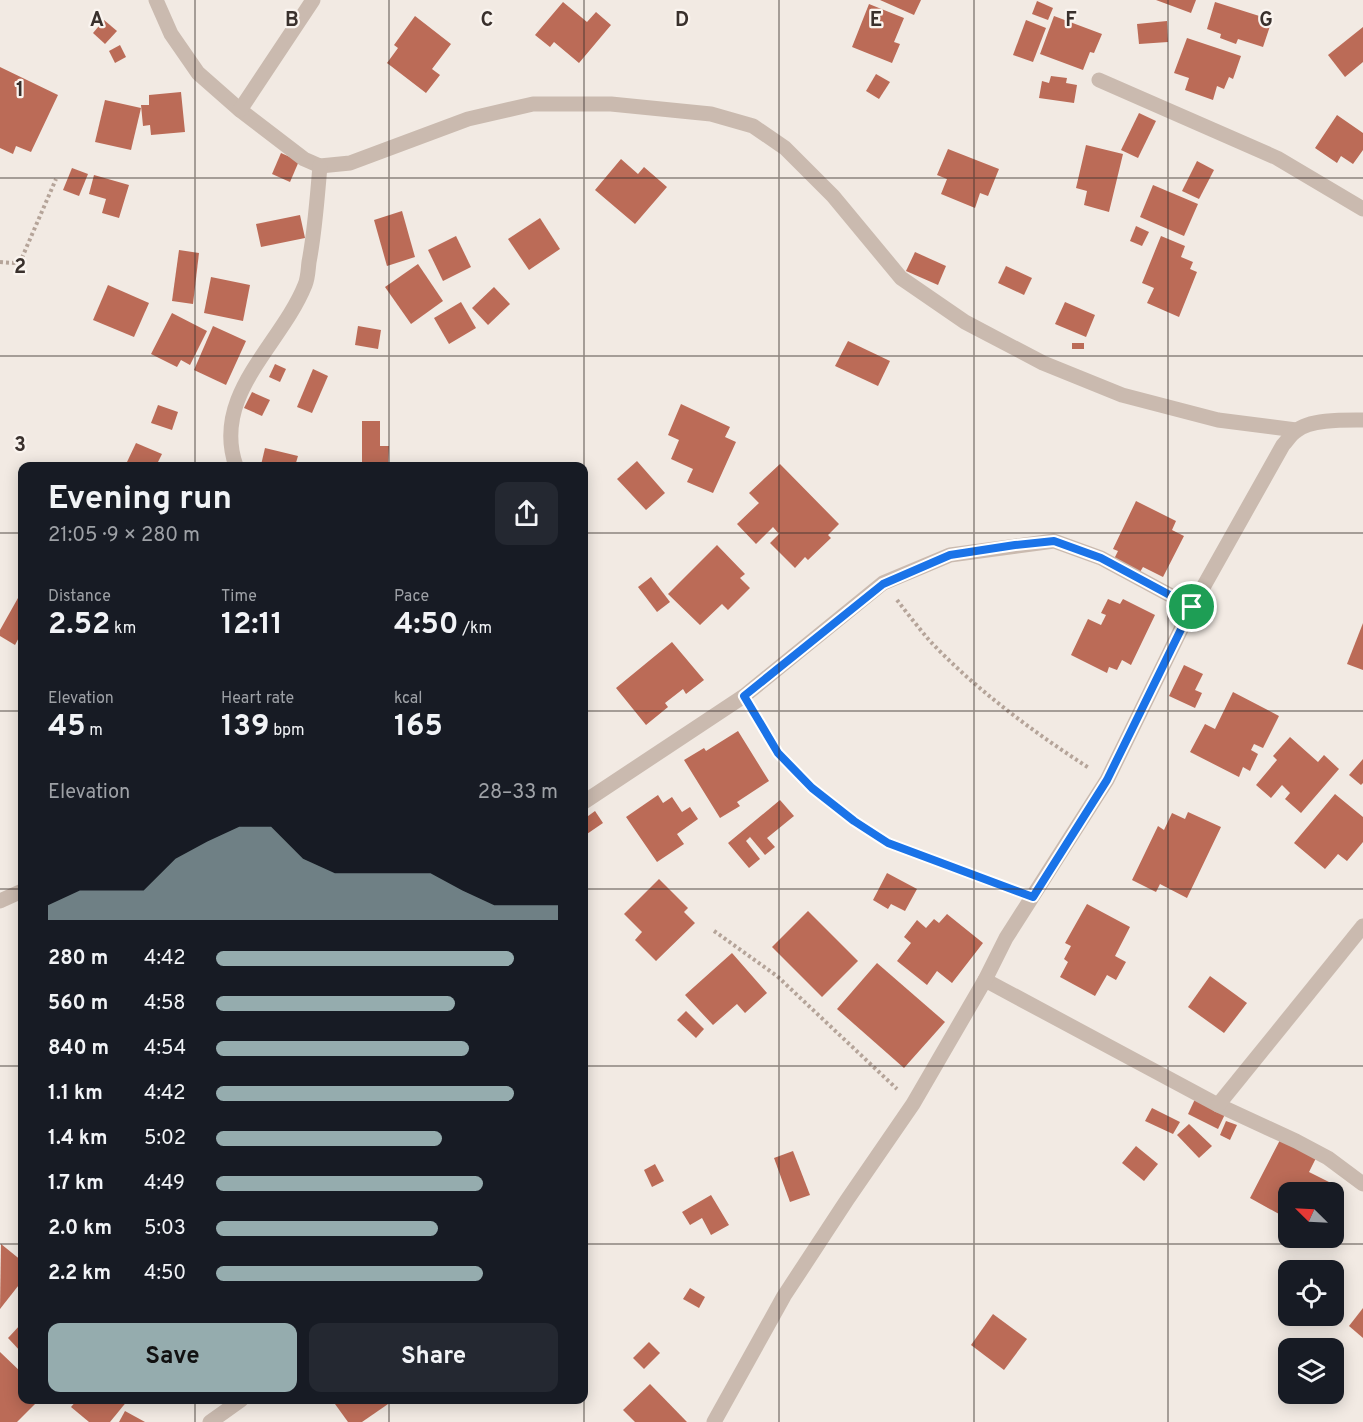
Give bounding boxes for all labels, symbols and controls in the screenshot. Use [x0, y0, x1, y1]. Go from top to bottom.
text: A [90, 8, 104, 34]
text: B [285, 8, 299, 34]
text: C [481, 8, 493, 34]
text: D [675, 8, 689, 34]
text: E [870, 8, 882, 34]
text: F [1065, 8, 1077, 34]
text: G [1259, 8, 1273, 34]
text: 1 [16, 78, 24, 104]
text: 2 [14, 255, 26, 281]
text: 3 [14, 433, 26, 459]
text: Evening run [48, 479, 232, 521]
button: share [495, 482, 558, 545]
text: 21:05 · 9 × 280 m [48, 523, 200, 549]
pin [1166, 581, 1217, 632]
text: Distance [48, 587, 111, 607]
text: Time [221, 587, 257, 607]
text: Pace [394, 587, 429, 607]
icon: arrive [1175, 590, 1208, 623]
text: 2.52 [48, 607, 110, 644]
text: 12:11 [221, 607, 283, 644]
text: 4:50 [394, 607, 459, 644]
text: km [110, 619, 136, 639]
text: /km [459, 619, 492, 639]
text: Elevation [48, 689, 114, 709]
text: Heart rate [221, 689, 294, 709]
text: kcal [394, 689, 422, 709]
text: 45 [48, 709, 86, 746]
text: 139 [221, 709, 269, 746]
text: 165 [394, 709, 443, 746]
text: m [86, 721, 103, 741]
text: bpm [269, 721, 305, 741]
text: Elevation [48, 780, 130, 806]
text: 28–33 m [478, 780, 558, 806]
text: 280 m [48, 946, 108, 972]
text: 4:42 [144, 946, 186, 972]
text: 560 m [48, 991, 108, 1017]
text: 4:58 [144, 991, 186, 1017]
text: 840 m [48, 1036, 109, 1062]
text: 4:54 [144, 1036, 186, 1062]
text: 1.1 km [48, 1081, 103, 1107]
text: 4:42 [144, 1081, 186, 1107]
text: 1.4 km [48, 1126, 108, 1152]
text: 5:02 [144, 1126, 186, 1152]
text: 1.7 km [48, 1171, 104, 1197]
text: 4:49 [144, 1171, 185, 1197]
north arrow [1278, 1182, 1344, 1248]
map controls [1278, 1182, 1344, 1404]
text: 2.0 km [48, 1216, 112, 1242]
text: 5:03 [144, 1216, 186, 1242]
button: locate [1278, 1260, 1344, 1326]
text: 2.2 km [48, 1261, 111, 1287]
text: 4:50 [144, 1261, 186, 1287]
button: Save [48, 1323, 297, 1392]
button: Share [309, 1323, 558, 1392]
button: layers [1278, 1338, 1344, 1404]

